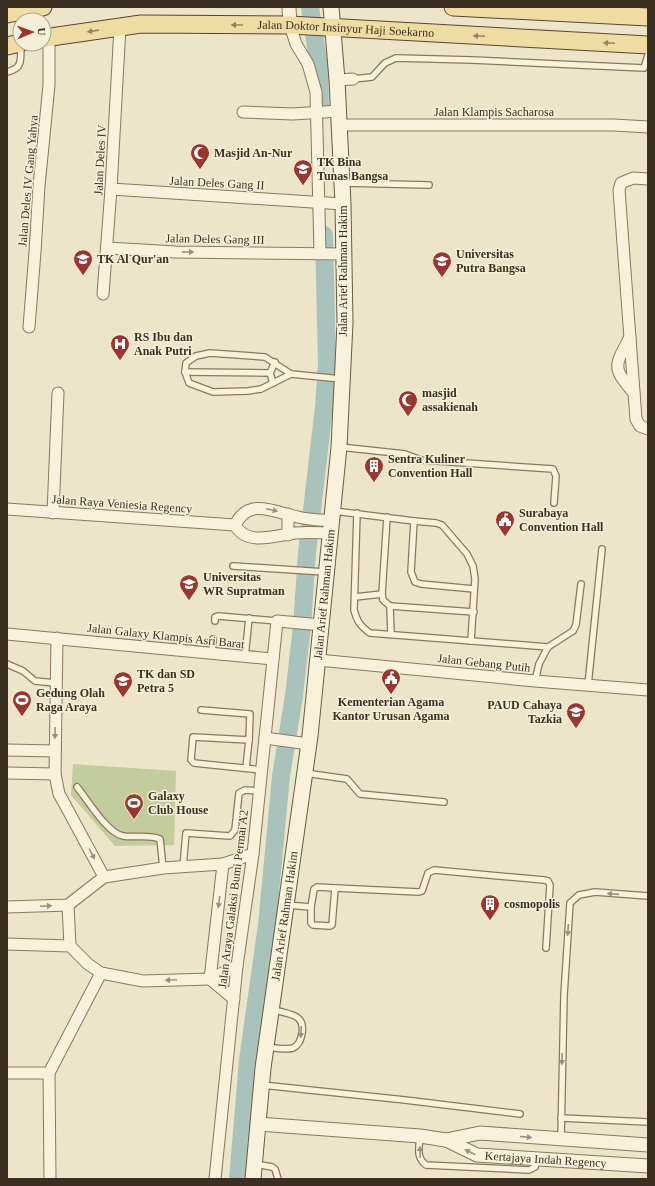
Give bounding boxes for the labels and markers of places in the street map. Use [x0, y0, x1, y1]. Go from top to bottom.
mosque icon: Masjid An-Nur [189, 142, 211, 170]
place label: Masjid An-Nur [214, 146, 293, 160]
place label: TK Bina Tunas Bangsa [317, 155, 388, 183]
school or university icon: TK Bina Tunas Bangsa [292, 158, 314, 186]
place label: Universitas Putra Bangsa [456, 247, 526, 275]
school or university icon: TK Al Qur'an [72, 248, 94, 276]
school or university icon: Universitas Putra Bangsa [431, 250, 453, 278]
place label: TK Al Qur'an [97, 252, 169, 266]
place label: RS Ibu dan Anak Putri [134, 330, 193, 358]
hospital icon: RS Ibu dan Anak Putri [109, 333, 131, 361]
place label: masjid assakienah [422, 386, 478, 414]
mosque icon: masjid assakienah [397, 389, 419, 417]
place label: Sentra Kuliner Convention Hall [388, 452, 473, 480]
building icon: Sentra Kuliner Convention Hall [363, 455, 385, 483]
place label: Surabaya Convention Hall [519, 506, 604, 534]
public building icon: Surabaya Convention Hall [494, 509, 516, 537]
place label: Universitas WR Supratman [203, 570, 285, 598]
school or university icon: Universitas WR Supratman [178, 573, 200, 601]
place label: TK dan SD Petra 5 [137, 667, 195, 695]
public building icon: Kementerian Agama Kantor Urusan Agama [380, 667, 402, 695]
school or university icon: TK dan SD Petra 5 [112, 670, 134, 698]
place label: Gedung Olah Raga Araya [36, 686, 105, 714]
sports icon: Gedung Olah Raga Araya [11, 689, 33, 717]
place label: Kementerian Agama Kantor Urusan Agama [332, 695, 450, 723]
place label: PAUD Cahaya Tazkia [487, 698, 562, 726]
school or university icon: PAUD Cahaya Tazkia [565, 701, 587, 729]
place label: Galaxy Club House [148, 789, 209, 817]
sports icon: Galaxy Club House [123, 792, 145, 820]
building icon: cosmopolis [479, 893, 501, 921]
place label: cosmopolis [504, 897, 560, 911]

